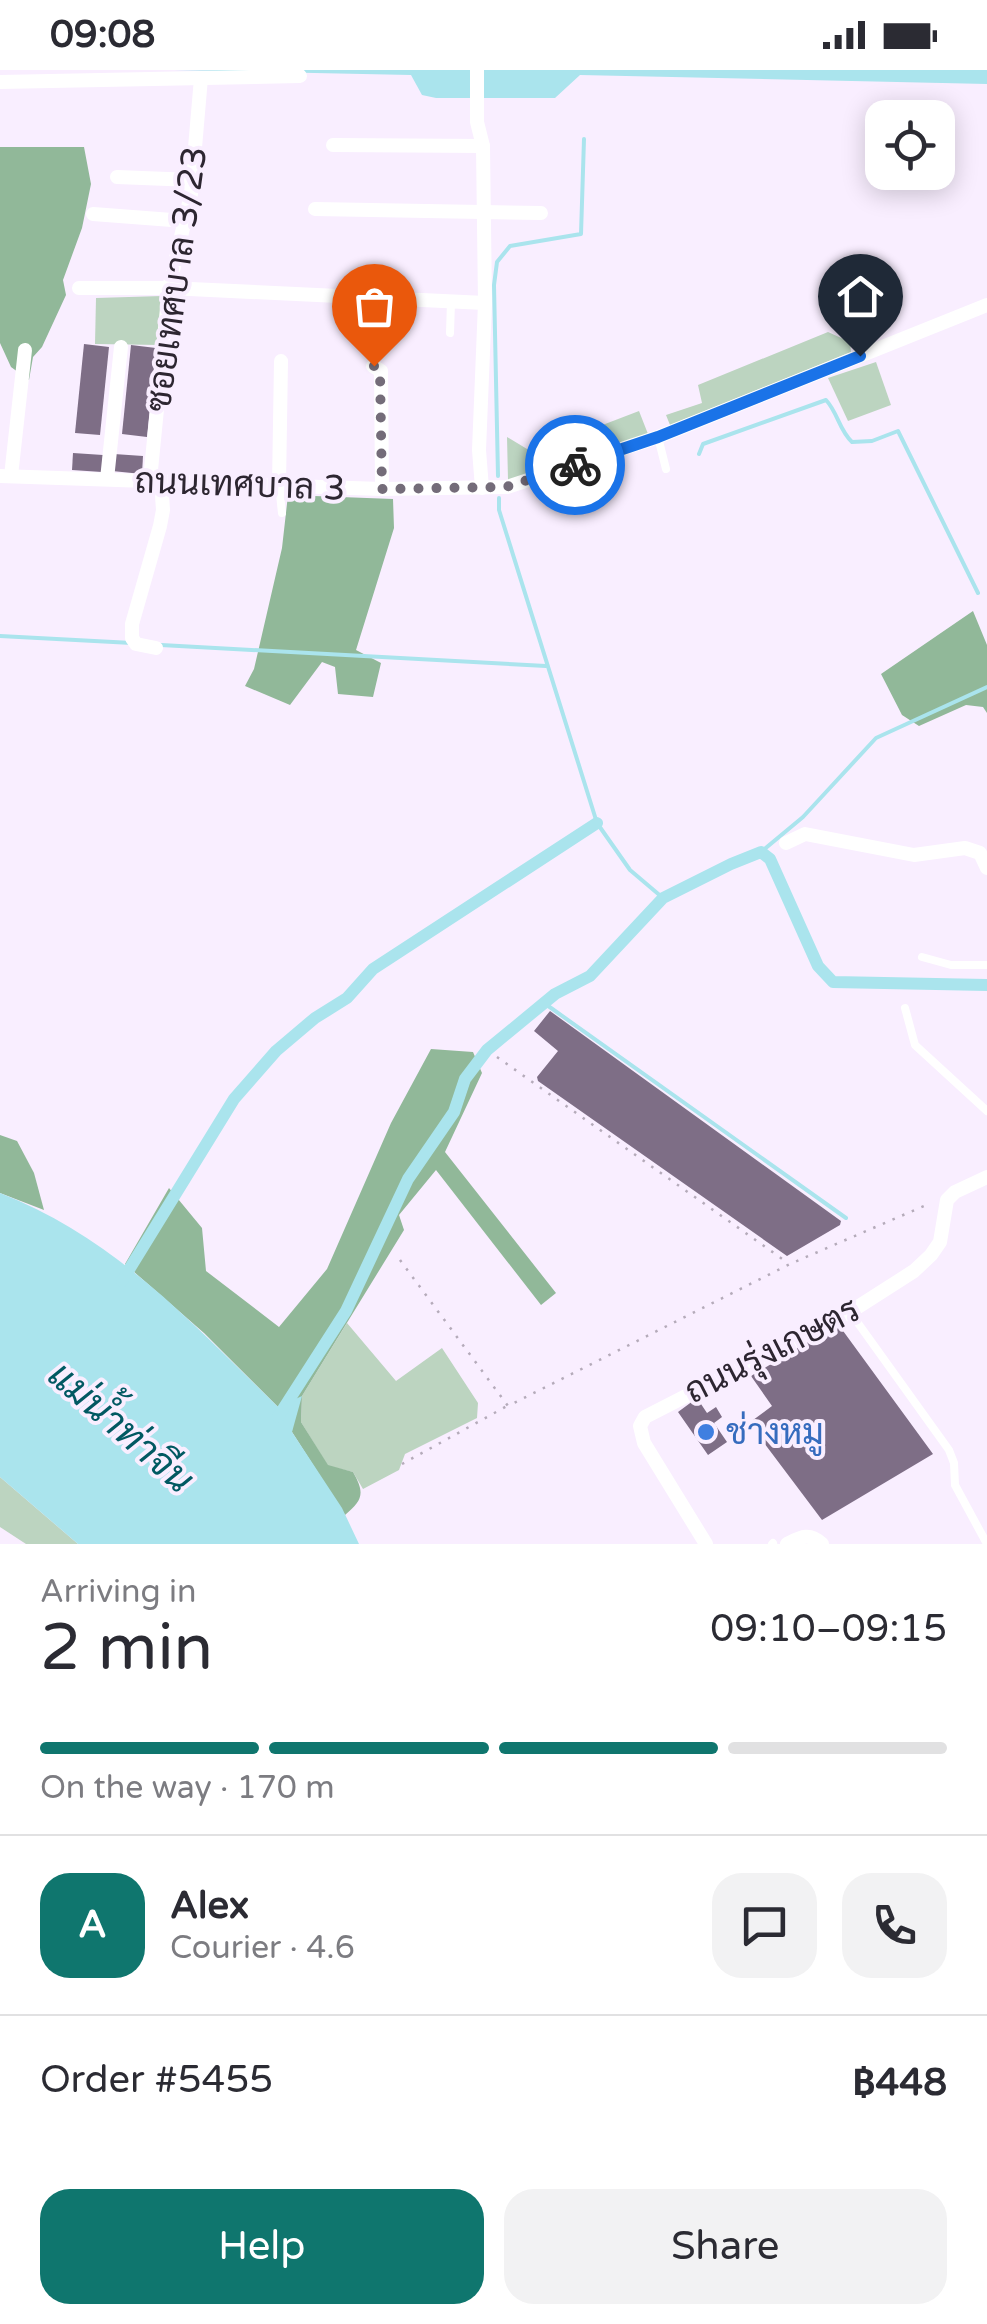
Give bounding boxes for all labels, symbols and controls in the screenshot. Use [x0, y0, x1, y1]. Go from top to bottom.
text: 09:08 [50, 12, 155, 58]
map controls [865, 100, 955, 190]
button: locate [865, 100, 955, 190]
street label: ซอยเทศบาล 3/23 [138, 144, 216, 414]
pin [818, 254, 903, 357]
pin [332, 264, 417, 367]
icon: home [833, 269, 888, 324]
icon: bag [347, 279, 402, 334]
courier [525, 415, 625, 515]
icon: bike [548, 438, 603, 493]
street label: ถนนเทศบาล 3 [134, 460, 346, 510]
street label: ถนนรุ่งเกษตร [678, 1288, 868, 1415]
water label: แม่น้ำท่าจีน [39, 1345, 209, 1503]
place label: ช่างหมู [726, 1411, 824, 1456]
marker: ช่างหมู [695, 1421, 717, 1443]
text: Arriving in [40, 1573, 197, 1611]
text: 09:10–09:15 [710, 1606, 947, 1652]
text: 2 min [40, 1609, 213, 1688]
text: On the way · 170 m [40, 1769, 335, 1807]
button: chat [712, 1873, 817, 1978]
button: phone [842, 1873, 947, 1978]
text: Alex [170, 1883, 249, 1929]
text: A [78, 1902, 107, 1948]
text: Courier · 4.6 [170, 1929, 355, 1967]
text: Order #5455 [40, 2057, 273, 2103]
text: ฿448 [852, 2060, 947, 2106]
button: Help [40, 2189, 484, 2304]
button: Share [504, 2189, 947, 2304]

